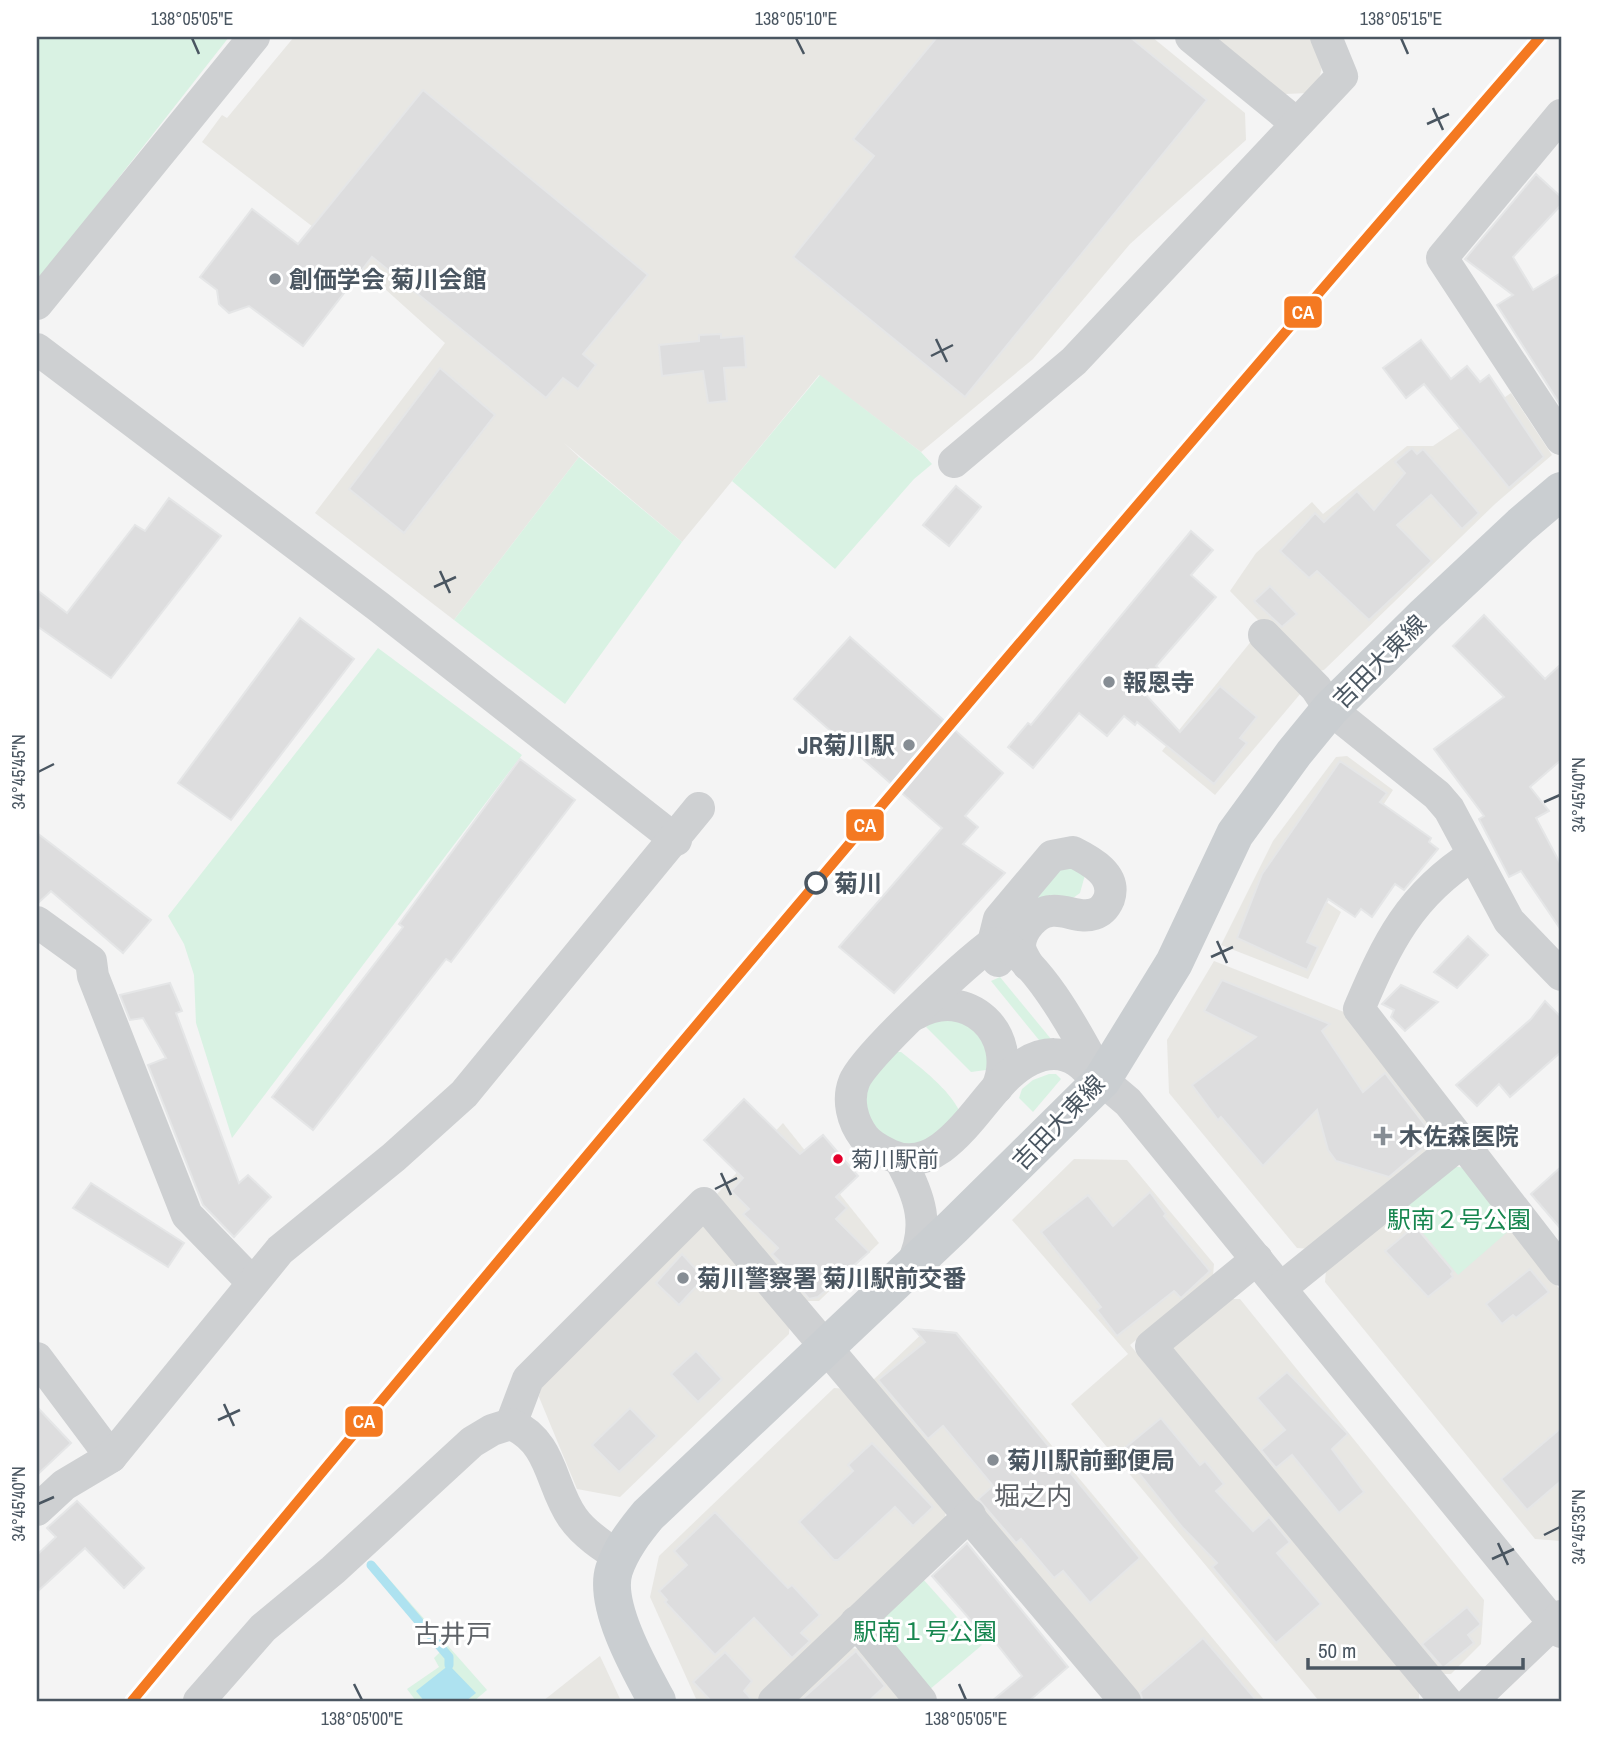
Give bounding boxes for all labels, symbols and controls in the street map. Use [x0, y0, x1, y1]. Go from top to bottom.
text: 138°05'05"E [151, 6, 233, 31]
text: 138°05'10"E [755, 6, 837, 31]
text: 138°05'15"E [1360, 6, 1442, 31]
place label: 創価学会 菊川会館 [289, 263, 486, 295]
marker: 創価学会 菊川会館 [267, 271, 283, 287]
line badge: CA [1283, 295, 1323, 329]
text: CA [1292, 299, 1315, 325]
street label: 吉田大東線 [1325, 607, 1433, 715]
place label: 報恩寺 [1123, 666, 1195, 698]
marker: 報恩寺 [1101, 674, 1117, 690]
place label: JR菊川駅 [798, 729, 895, 761]
text: 34°45'45"N [6, 734, 31, 810]
marker: JR菊川駅 [901, 737, 917, 753]
text: 34°45'40"N [1566, 757, 1591, 833]
line badge: CA [845, 808, 885, 842]
text: CA [854, 812, 877, 838]
place label: 菊川 [834, 867, 882, 899]
marker: 菊川 [805, 872, 827, 894]
street label: 吉田大東線 [1005, 1068, 1111, 1176]
place label: 木佐森医院 [1399, 1120, 1519, 1152]
marker: 木佐森医院 [1373, 1126, 1393, 1146]
place label: 菊川駅前 [851, 1144, 939, 1174]
marker: 菊川駅前 [831, 1152, 845, 1166]
park label: 駅南２号公園 [1387, 1203, 1531, 1235]
place label: 菊川警察署 菊川駅前交番 [697, 1262, 966, 1294]
marker: 菊川警察署 菊川駅前交番 [675, 1270, 691, 1286]
line badge: CA [344, 1405, 384, 1438]
text: CA [353, 1408, 376, 1434]
place label: 菊川駅前郵便局 [1007, 1444, 1175, 1476]
marker: 菊川駅前郵便局 [985, 1452, 1001, 1468]
text: 34°45'40"N [6, 1466, 31, 1542]
district label: 堀之内 [994, 1478, 1072, 1513]
text: 34°45'35"N [1566, 1489, 1591, 1565]
park label: 駅南１号公園 [853, 1615, 997, 1647]
district label: 古井戸 [414, 1616, 492, 1651]
scale bar [1308, 1626, 1523, 1670]
text: 50 m [1318, 1636, 1356, 1665]
text: 138°05'00"E [321, 1706, 403, 1731]
text: 138°05'05"E [925, 1706, 1007, 1731]

